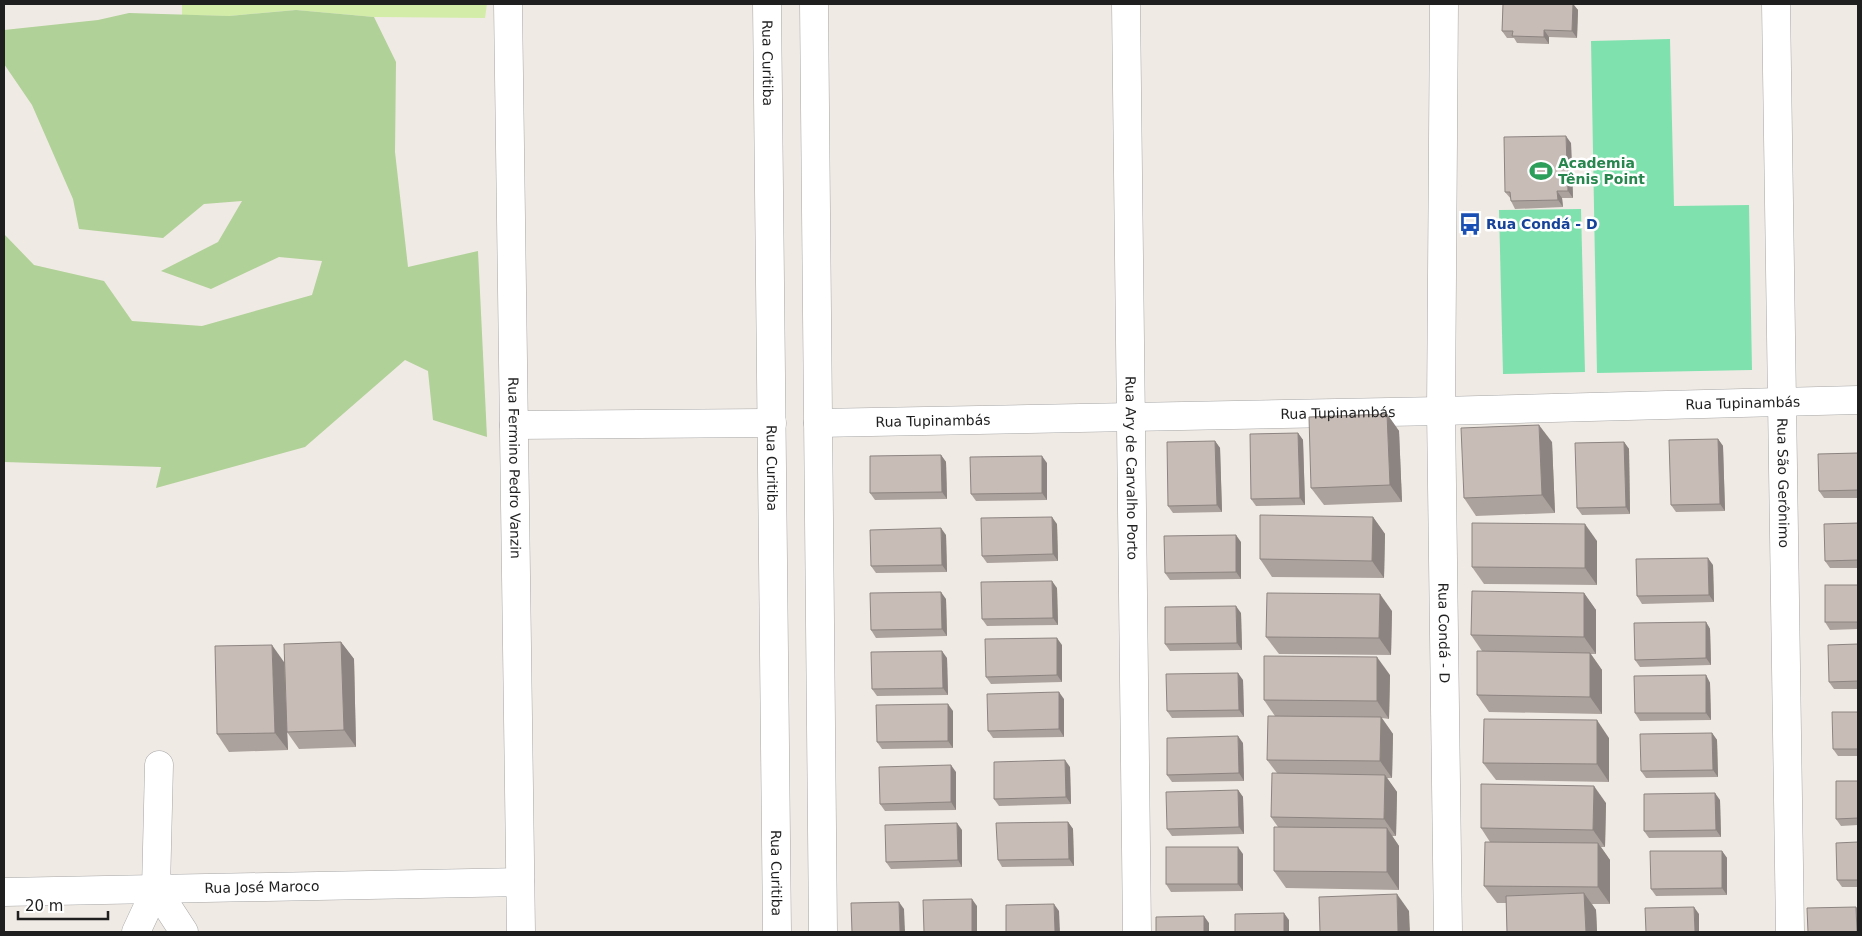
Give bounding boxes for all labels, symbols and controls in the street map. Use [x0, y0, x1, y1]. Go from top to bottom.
street label: Rua Curitiba [759, 20, 776, 106]
place label: Academia Tênis Point [1558, 155, 1645, 187]
sports icon: Academia Tênis Point [1528, 158, 1554, 184]
bus stop icon: Rua Condá - D [1457, 211, 1483, 237]
place label: Rua Condá - D [1486, 216, 1598, 232]
street label: Rua Ary de Carvalho Porto [1122, 376, 1141, 560]
street label: Rua Fermino Pedro Vanzin [505, 377, 524, 559]
street label: Rua Tupinambás [1685, 394, 1800, 413]
street label: Rua Tupinambás [1280, 404, 1396, 422]
street label: Rua Tupinambás [875, 412, 991, 430]
street label: Rua São Gerônimo [1774, 418, 1792, 548]
street label: Rua Curitiba [764, 425, 780, 511]
street label: Rua Condá - D [1435, 583, 1453, 683]
street label: Rua Curitiba [768, 830, 785, 916]
street label: Rua José Maroco [204, 878, 320, 896]
scale bar [18, 888, 108, 920]
text: 20 m [25, 897, 63, 915]

